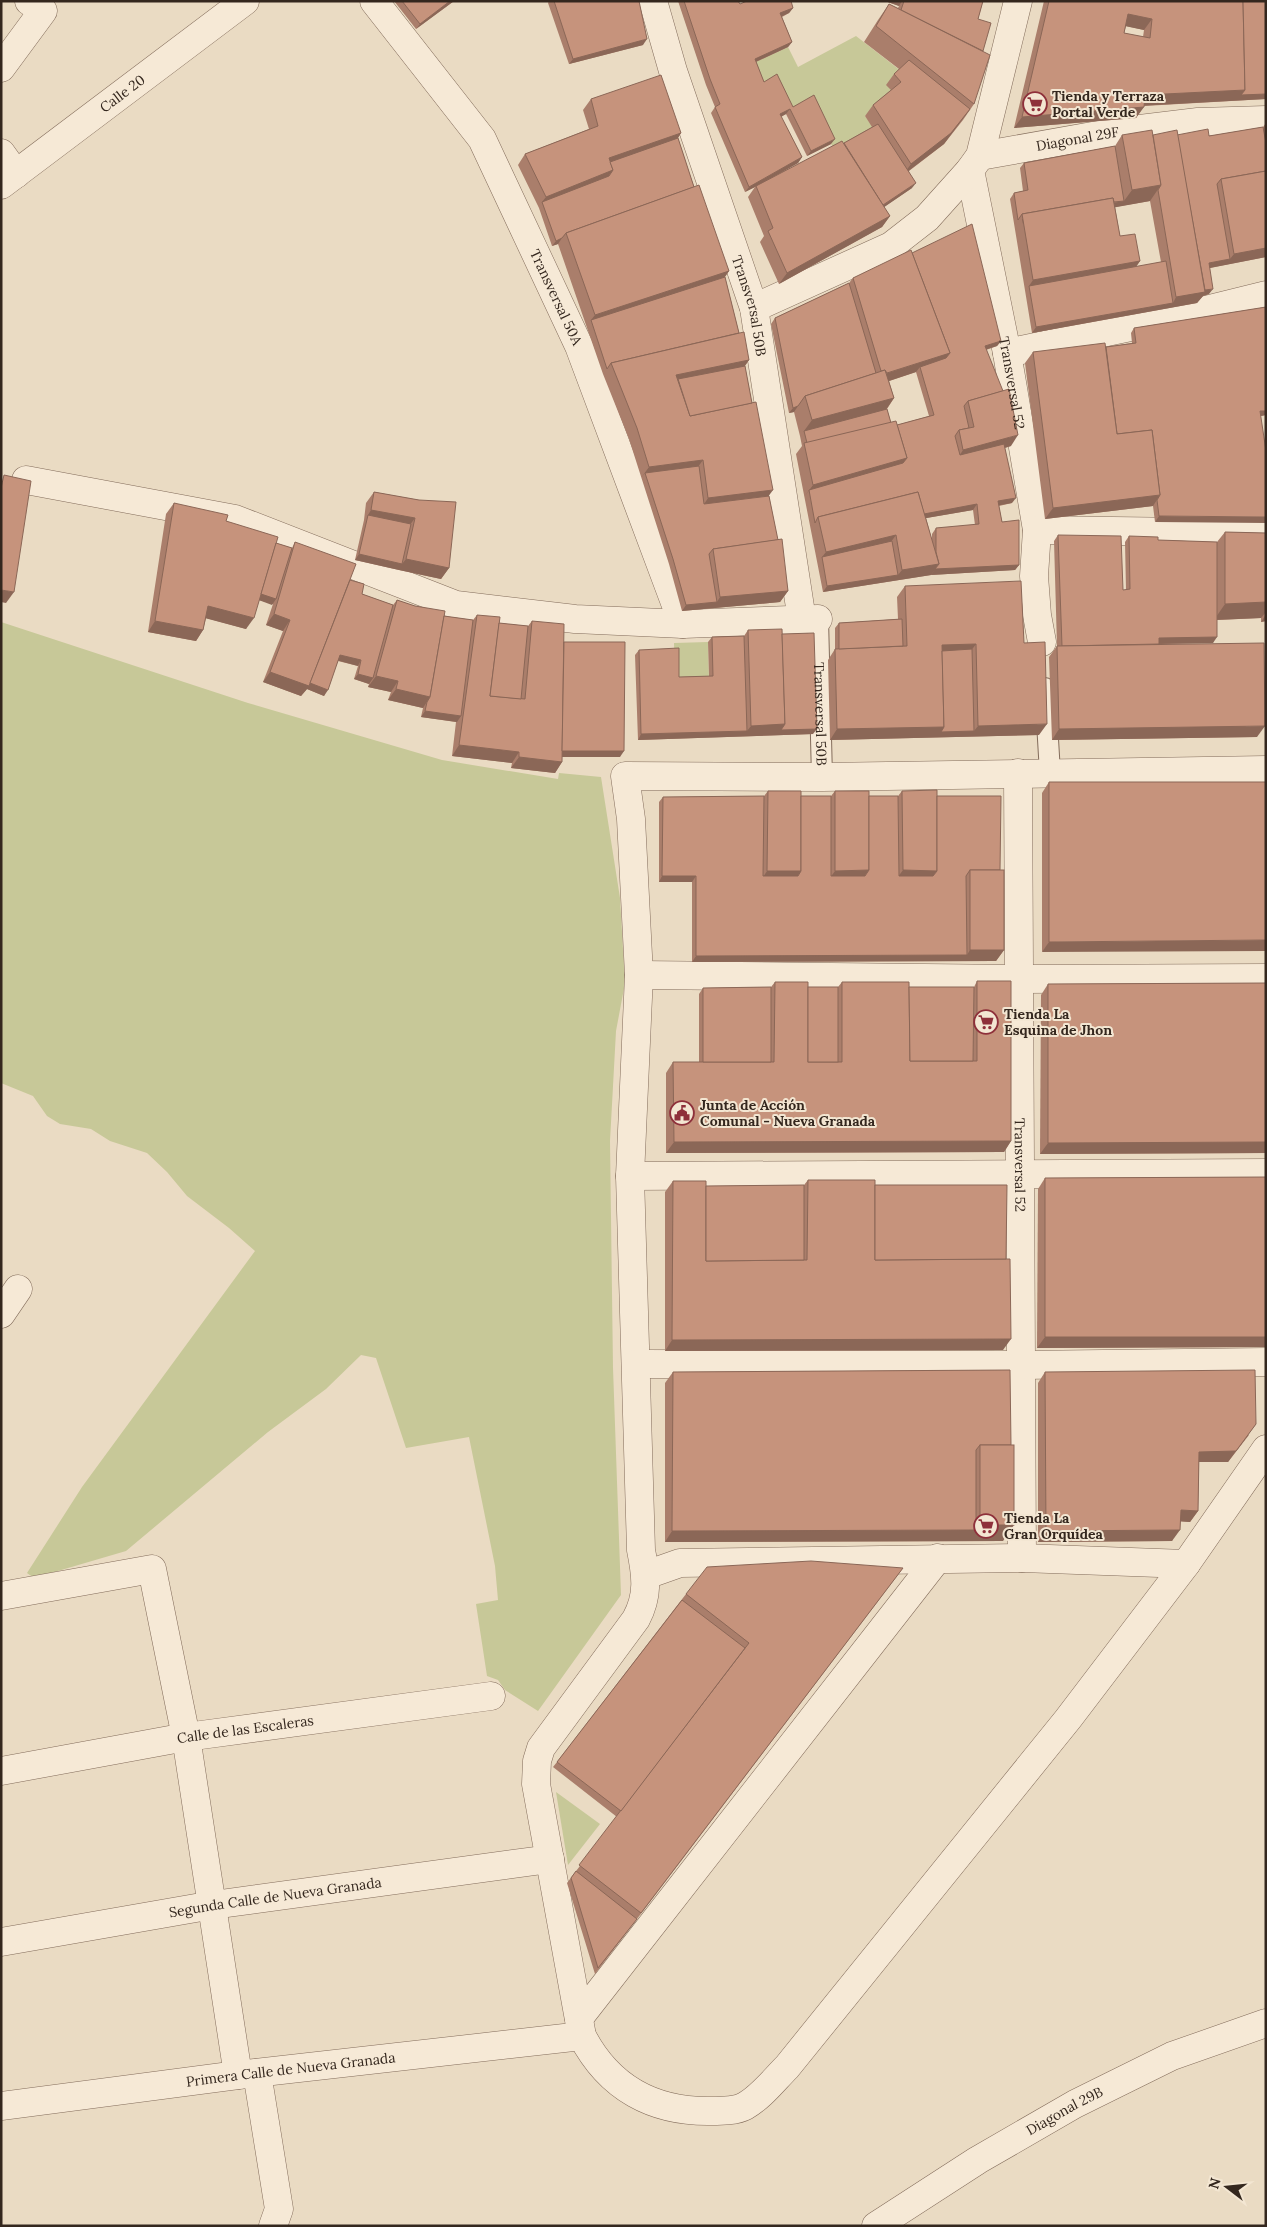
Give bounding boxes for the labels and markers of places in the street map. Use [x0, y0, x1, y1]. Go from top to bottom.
place label: Tienda y Terraza Portal Verde [1052, 87, 1165, 121]
supermarket icon: Tienda y Terraza Portal Verde [1022, 91, 1048, 117]
place label: Tienda La Esquina de Jhon [1004, 1005, 1112, 1039]
supermarket icon: Tienda La Esquina de Jhon [973, 1009, 999, 1035]
place label: Junta de Acción Comunal - Nueva Granada [700, 1096, 876, 1130]
public building icon: Junta de Acción Comunal - Nueva Granada [669, 1100, 695, 1126]
place label: Tienda La Gran Orquídea [1004, 1509, 1104, 1543]
supermarket icon: Tienda La Gran Orquídea [973, 1513, 999, 1539]

